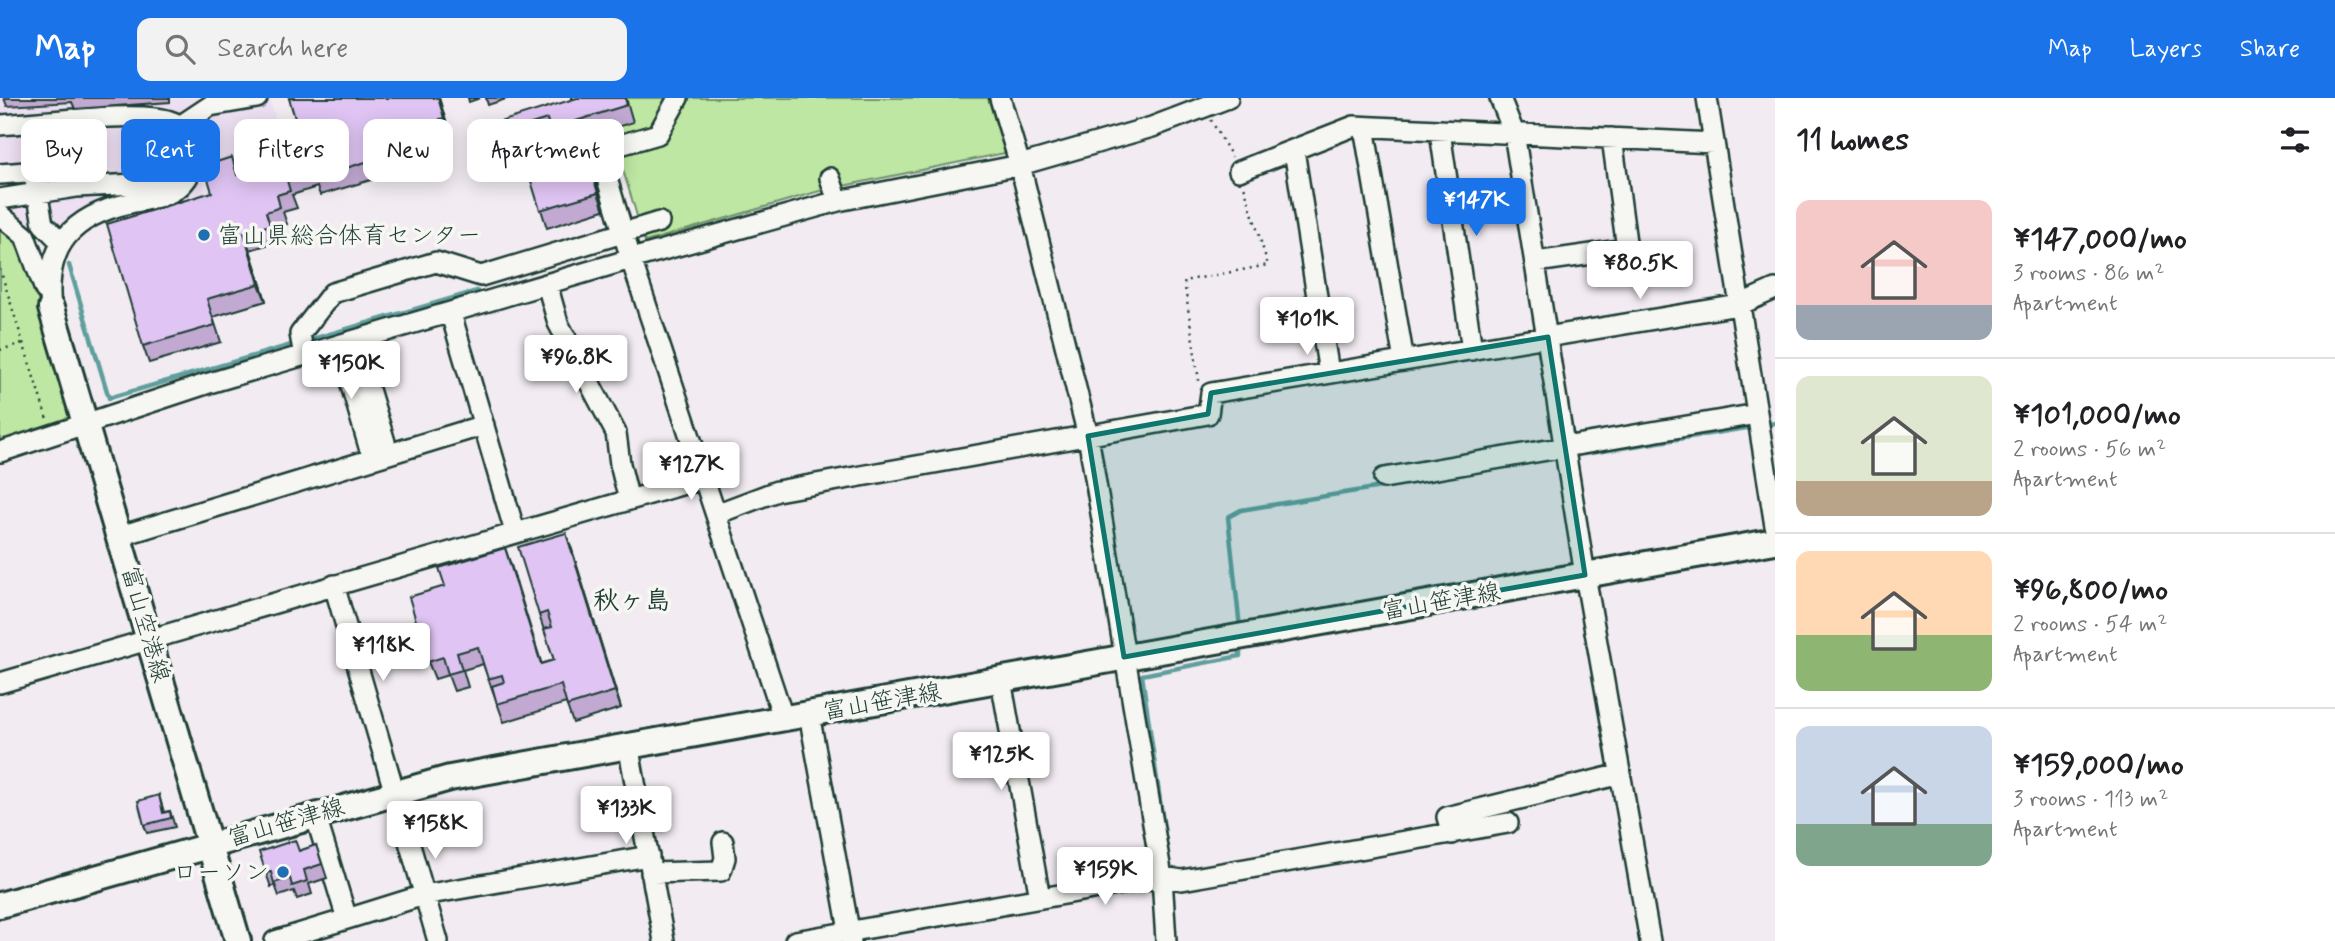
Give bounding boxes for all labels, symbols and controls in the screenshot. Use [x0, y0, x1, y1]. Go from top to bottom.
search box [137, 18, 627, 81]
text: Map [35, 27, 95, 71]
icon: search [161, 30, 199, 68]
text: Search here [217, 32, 348, 66]
text: Map [2048, 34, 2092, 65]
text: Layers [2130, 34, 2202, 65]
text: Share [2240, 34, 2300, 65]
chip: Buy [21, 119, 107, 182]
chip: Rent [121, 119, 220, 182]
chip: Filters [234, 119, 349, 182]
chip: New [363, 119, 453, 182]
chip: Apartment [467, 119, 624, 182]
text: 11 homes [1796, 121, 1909, 160]
icon: filters [2276, 121, 2314, 159]
pin: ¥147K [1427, 178, 1525, 238]
text: ¥147K [1443, 186, 1509, 216]
text: ¥147,000/mo [2013, 220, 2187, 259]
place label: 富山県総合体育センター [218, 221, 481, 252]
marker: 富山県総合体育センター [196, 227, 212, 243]
icon: home [1852, 228, 1936, 312]
pin: ¥80.5K [1583, 242, 1697, 301]
text: ¥80.5K [1603, 249, 1677, 279]
text: 3 rooms · 86 m² [2013, 259, 2164, 289]
text: Apartment [2013, 289, 2118, 319]
pin: ¥101K [1258, 298, 1356, 357]
text: ¥101K [1276, 305, 1338, 335]
pin: ¥96.8K [519, 336, 633, 395]
pin: ¥150K [302, 342, 400, 401]
text: ¥96.8K [540, 343, 612, 373]
text: ¥150K [318, 349, 384, 379]
text: ¥101,000/mo [2013, 396, 2181, 435]
icon: home [1852, 404, 1936, 488]
text: 2 rooms · 56 m² [2013, 435, 2166, 465]
pin: ¥127K [642, 442, 740, 502]
text: ¥127K [659, 450, 723, 480]
text: Apartment [2013, 465, 2118, 495]
street label: 富山空港線 [113, 562, 176, 686]
text: ¥96,800/mo [2013, 571, 2168, 610]
street label: 富山笹津線 [1379, 577, 1503, 628]
icon: home [1852, 579, 1936, 663]
district label: 秋ヶ島 [593, 585, 671, 619]
text: 2 rooms · 54 m² [2013, 610, 2167, 640]
pin: ¥118K [334, 624, 432, 683]
text: ¥118K [352, 631, 414, 661]
text: Apartment [2013, 640, 2118, 670]
street label: 富山笹津線 [820, 677, 944, 728]
pin: ¥125K [952, 732, 1050, 792]
text: ¥125K [969, 740, 1033, 770]
text: ¥159,000/mo [2013, 746, 2184, 785]
icon: home [1852, 754, 1936, 838]
text: 3 rooms · 113 m² [2013, 785, 2168, 815]
pin: ¥133K [577, 786, 675, 846]
street label: 富山笹津線 [224, 792, 348, 855]
text: ¥133K [597, 794, 655, 824]
pin: ¥158K [386, 802, 484, 861]
text: ¥158K [403, 809, 467, 839]
text: Apartment [2013, 815, 2118, 845]
pin: ¥159K [1056, 848, 1154, 907]
text: ¥159K [1073, 855, 1137, 885]
place label: ローソン [173, 858, 269, 889]
marker: ローソン [275, 864, 291, 880]

